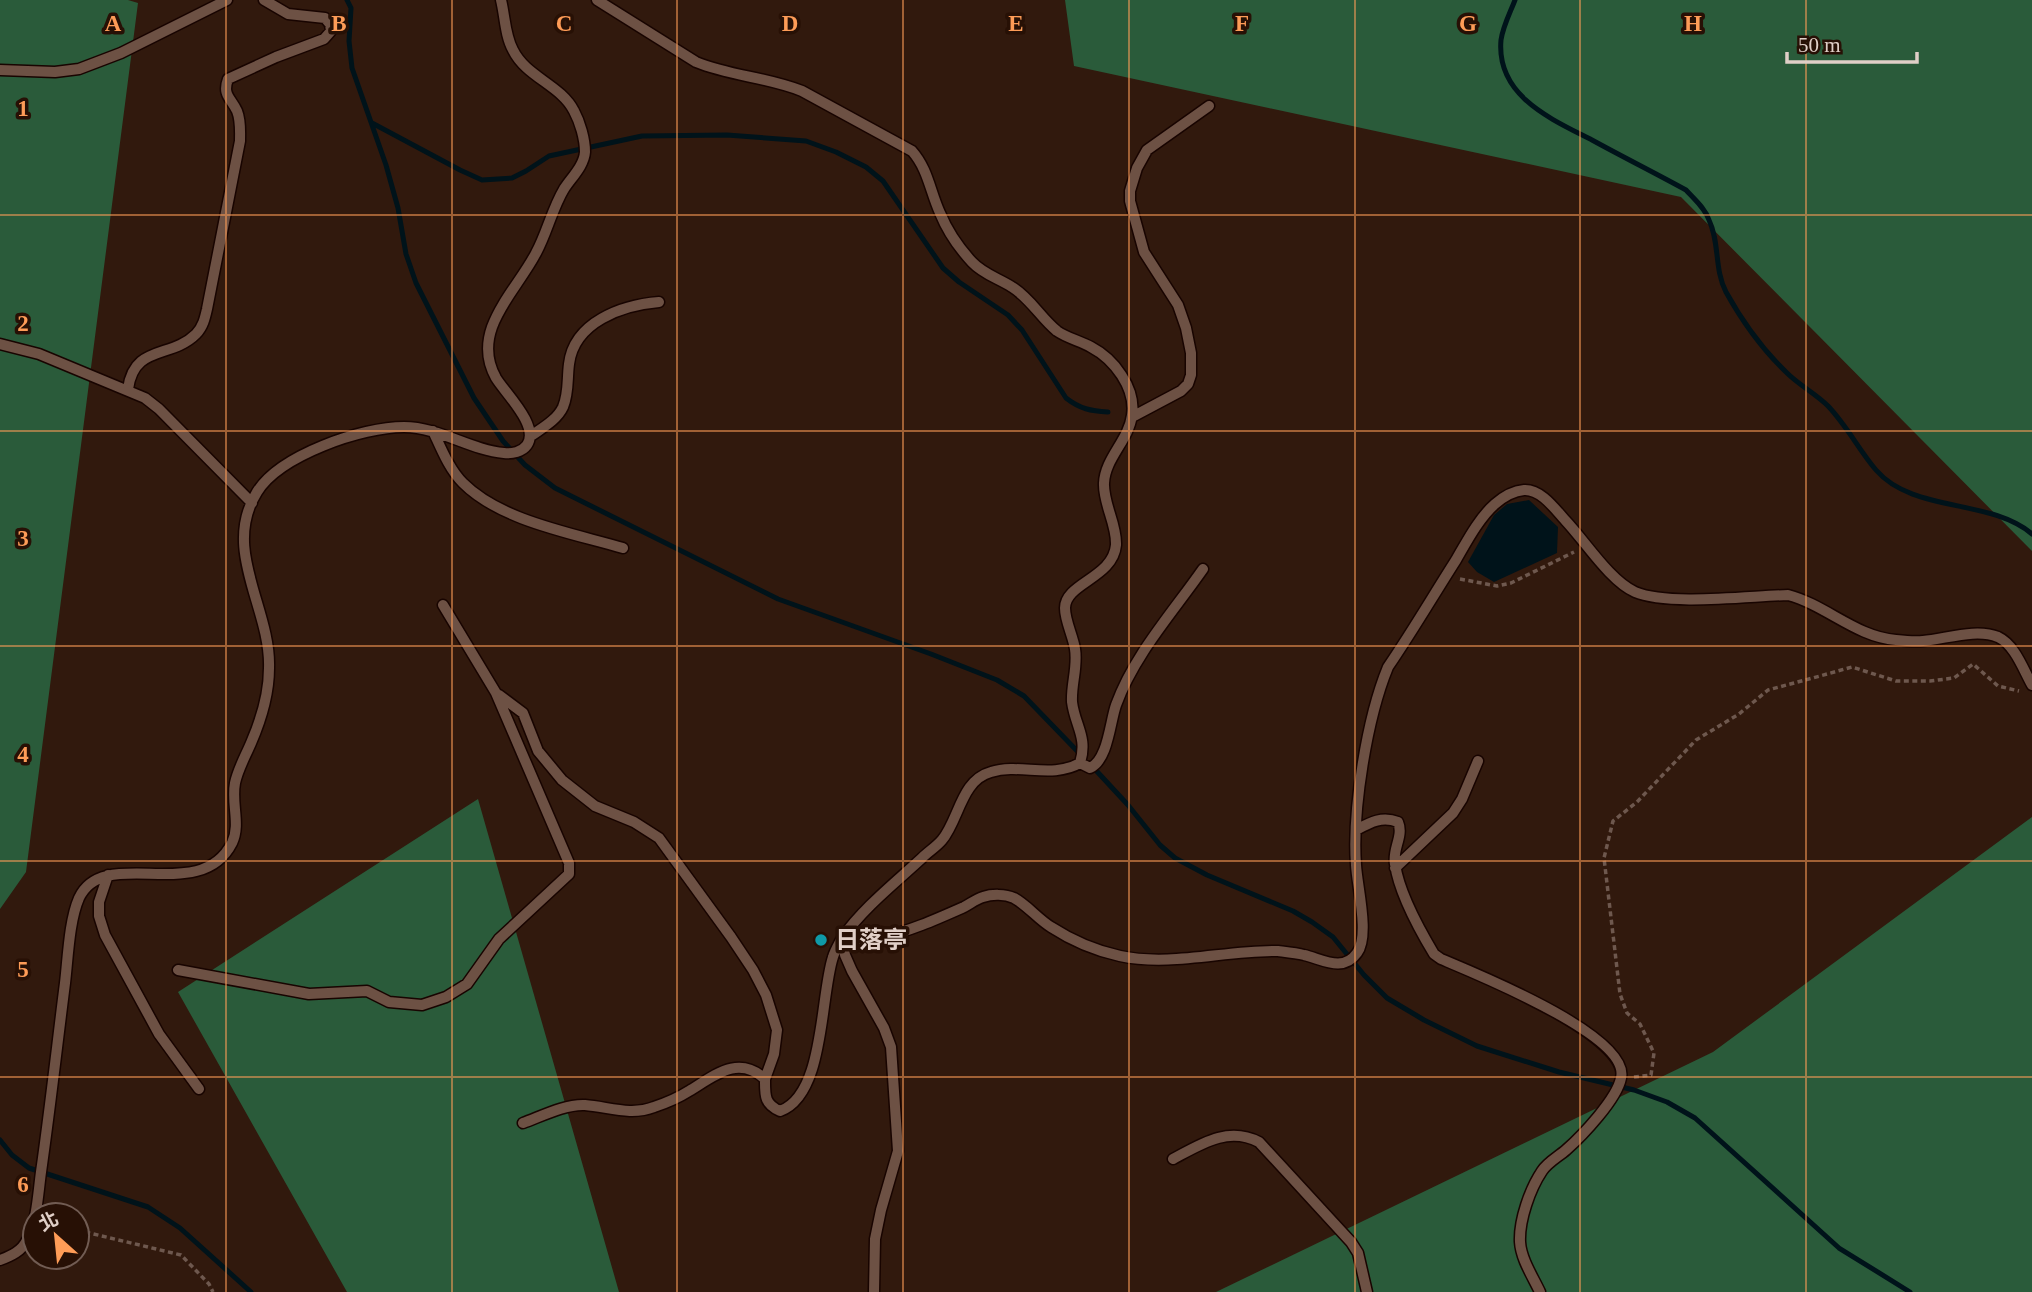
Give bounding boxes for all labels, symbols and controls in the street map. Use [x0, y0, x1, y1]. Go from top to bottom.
text: A [105, 11, 122, 36]
text: B [331, 11, 347, 36]
text: C [556, 11, 572, 36]
text: D [782, 11, 798, 36]
text: E [1008, 11, 1024, 36]
text: F [1235, 11, 1249, 36]
text: G [1459, 11, 1477, 36]
text: H [1684, 11, 1702, 36]
scale bar [1787, 21, 1916, 65]
text: 50 m [1798, 33, 1841, 57]
text: 1 [17, 96, 29, 121]
text: 2 [17, 311, 29, 336]
text: 3 [17, 526, 29, 551]
text: 4 [17, 742, 29, 767]
place label: 日落亭 [835, 927, 907, 953]
marker: 日落亭 [813, 932, 829, 948]
text: 5 [17, 957, 29, 982]
text: 6 [17, 1172, 29, 1197]
north arrow [21, 1201, 91, 1271]
text: 北 [35, 1208, 62, 1235]

